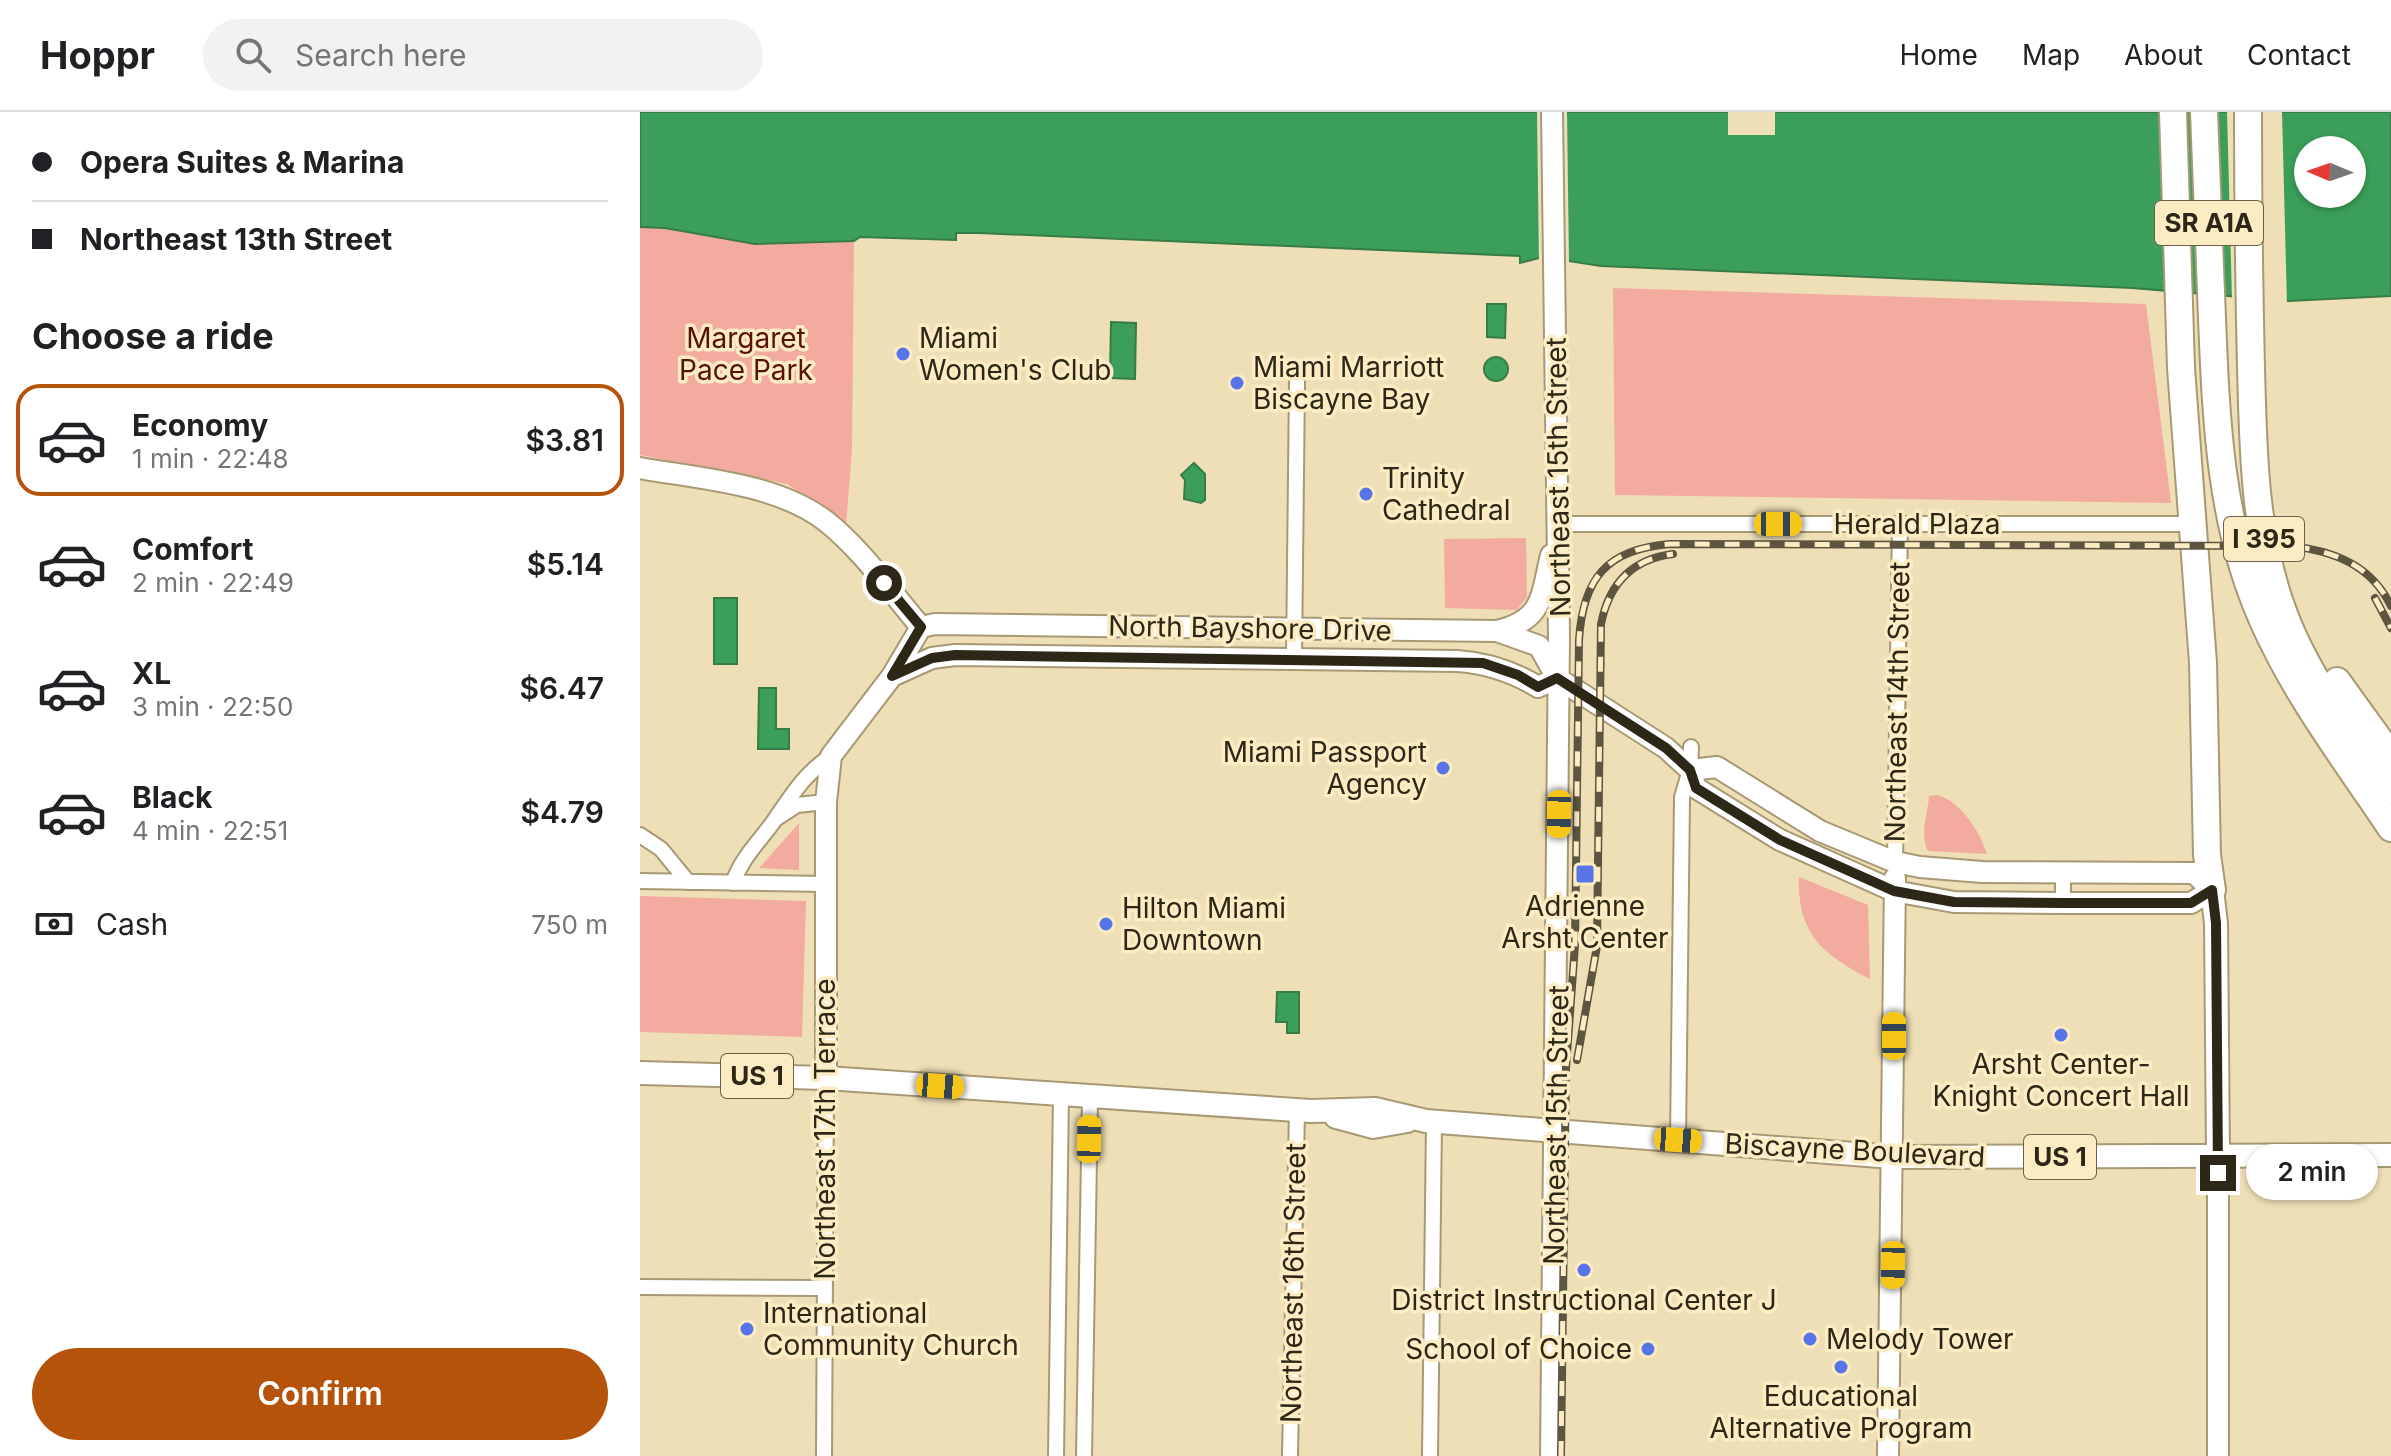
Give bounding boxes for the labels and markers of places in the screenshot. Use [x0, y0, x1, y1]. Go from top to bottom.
place label: Miami Women's Club [919, 321, 1111, 387]
marker: Miami Women's Club [894, 345, 912, 363]
place label: Miami Marriott Biscayne Bay [1253, 350, 1444, 416]
marker: Miami Marriott Biscayne Bay [1228, 374, 1246, 392]
place label: Trinity Cathedral [1382, 461, 1510, 527]
marker: Trinity Cathedral [1357, 485, 1375, 503]
place label: Miami Passport Agency [1223, 735, 1427, 801]
marker: Miami Passport Agency [1434, 759, 1452, 777]
marker: Adrienne Arsht Center [1574, 863, 1596, 885]
place label: Adrienne Arsht Center [1501, 889, 1669, 955]
place label: Hilton Miami Downtown [1122, 891, 1286, 957]
marker: Hilton Miami Downtown [1097, 915, 1115, 933]
marker: Arsht Center- Knight Concert Hall [2052, 1026, 2070, 1044]
place label: Arsht Center- Knight Concert Hall [1932, 1047, 2190, 1113]
marker: District Instructional Center J [1575, 1261, 1593, 1279]
place label: District Instructional Center J [1391, 1283, 1777, 1317]
place label: International Community Church [763, 1296, 1019, 1362]
marker: International Community Church [738, 1320, 756, 1338]
place label: Melody Tower [1826, 1322, 2014, 1356]
marker: Melody Tower [1801, 1330, 1819, 1348]
place label: School of Choice [1405, 1332, 1632, 1366]
marker: School of Choice [1639, 1340, 1657, 1358]
marker: Educational Alternative Program [1832, 1358, 1850, 1376]
place label: Educational Alternative Program [1709, 1379, 1973, 1445]

